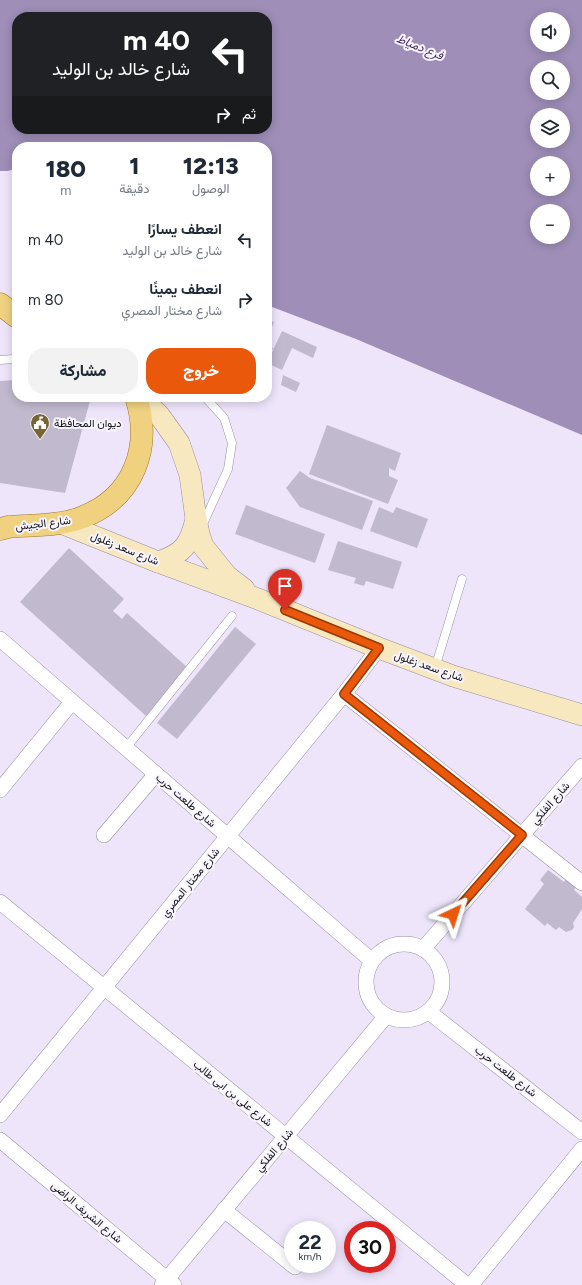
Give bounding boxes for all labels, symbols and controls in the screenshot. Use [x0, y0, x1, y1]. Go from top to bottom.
map controls [530, 12, 570, 244]
button: sound [530, 12, 570, 52]
text: 40 m [123, 23, 190, 57]
icon: left [204, 28, 256, 80]
water label: فرع دمياط [394, 31, 446, 65]
text: شارع خالد بن الوليد [52, 58, 190, 80]
button: search [530, 60, 570, 100]
icon: right [212, 104, 234, 126]
text: ثم [242, 105, 256, 123]
button: layers [530, 108, 570, 148]
text: 1 [129, 151, 140, 180]
text: 12:13 [183, 151, 239, 180]
text: 180 [45, 154, 86, 183]
button: + [530, 156, 570, 196]
text: دقيقة [119, 181, 149, 196]
text: الوصول [192, 181, 229, 196]
text: m [60, 183, 71, 198]
button: − [530, 204, 570, 244]
text: انعطف يسارًا [147, 220, 222, 238]
icon: left [234, 229, 256, 251]
text: 40 m [28, 231, 63, 249]
text: شارع خالد بن الوليد [122, 243, 222, 258]
text: انعطف يمينًا [149, 280, 222, 298]
icon: right [234, 289, 256, 311]
text: 80 m [28, 291, 63, 309]
text: شارع مختار المصري [121, 303, 222, 318]
button: مشاركة [28, 348, 138, 394]
button: خروج [146, 348, 256, 394]
public building icon: ديوان المحافظة [29, 412, 51, 440]
place label: ديوان المحافظة [54, 417, 121, 430]
street label: شارع الجيش [15, 514, 72, 534]
street label: شارع سعد زغلول [88, 529, 161, 569]
pin [268, 569, 302, 610]
icon: arrive [274, 575, 296, 597]
street label: شارع سعد زغلول [392, 649, 466, 685]
street label: شارع طلعت حرب [152, 771, 219, 831]
street label: شارع الفلكي [528, 779, 575, 829]
street label: شارع مختار المصري [159, 845, 225, 921]
position arrow [432, 893, 474, 935]
street label: شارع طلعت حرب [471, 1043, 540, 1101]
street label: شارع على بن ابى طالب [190, 1058, 275, 1130]
street label: شارع الفلكي [253, 1126, 299, 1176]
street label: شارع الشريف الراضى [48, 1179, 125, 1247]
speed limit sign: 30 [344, 1221, 396, 1273]
text: 22 [298, 1230, 322, 1254]
text: km/h [299, 1250, 321, 1263]

